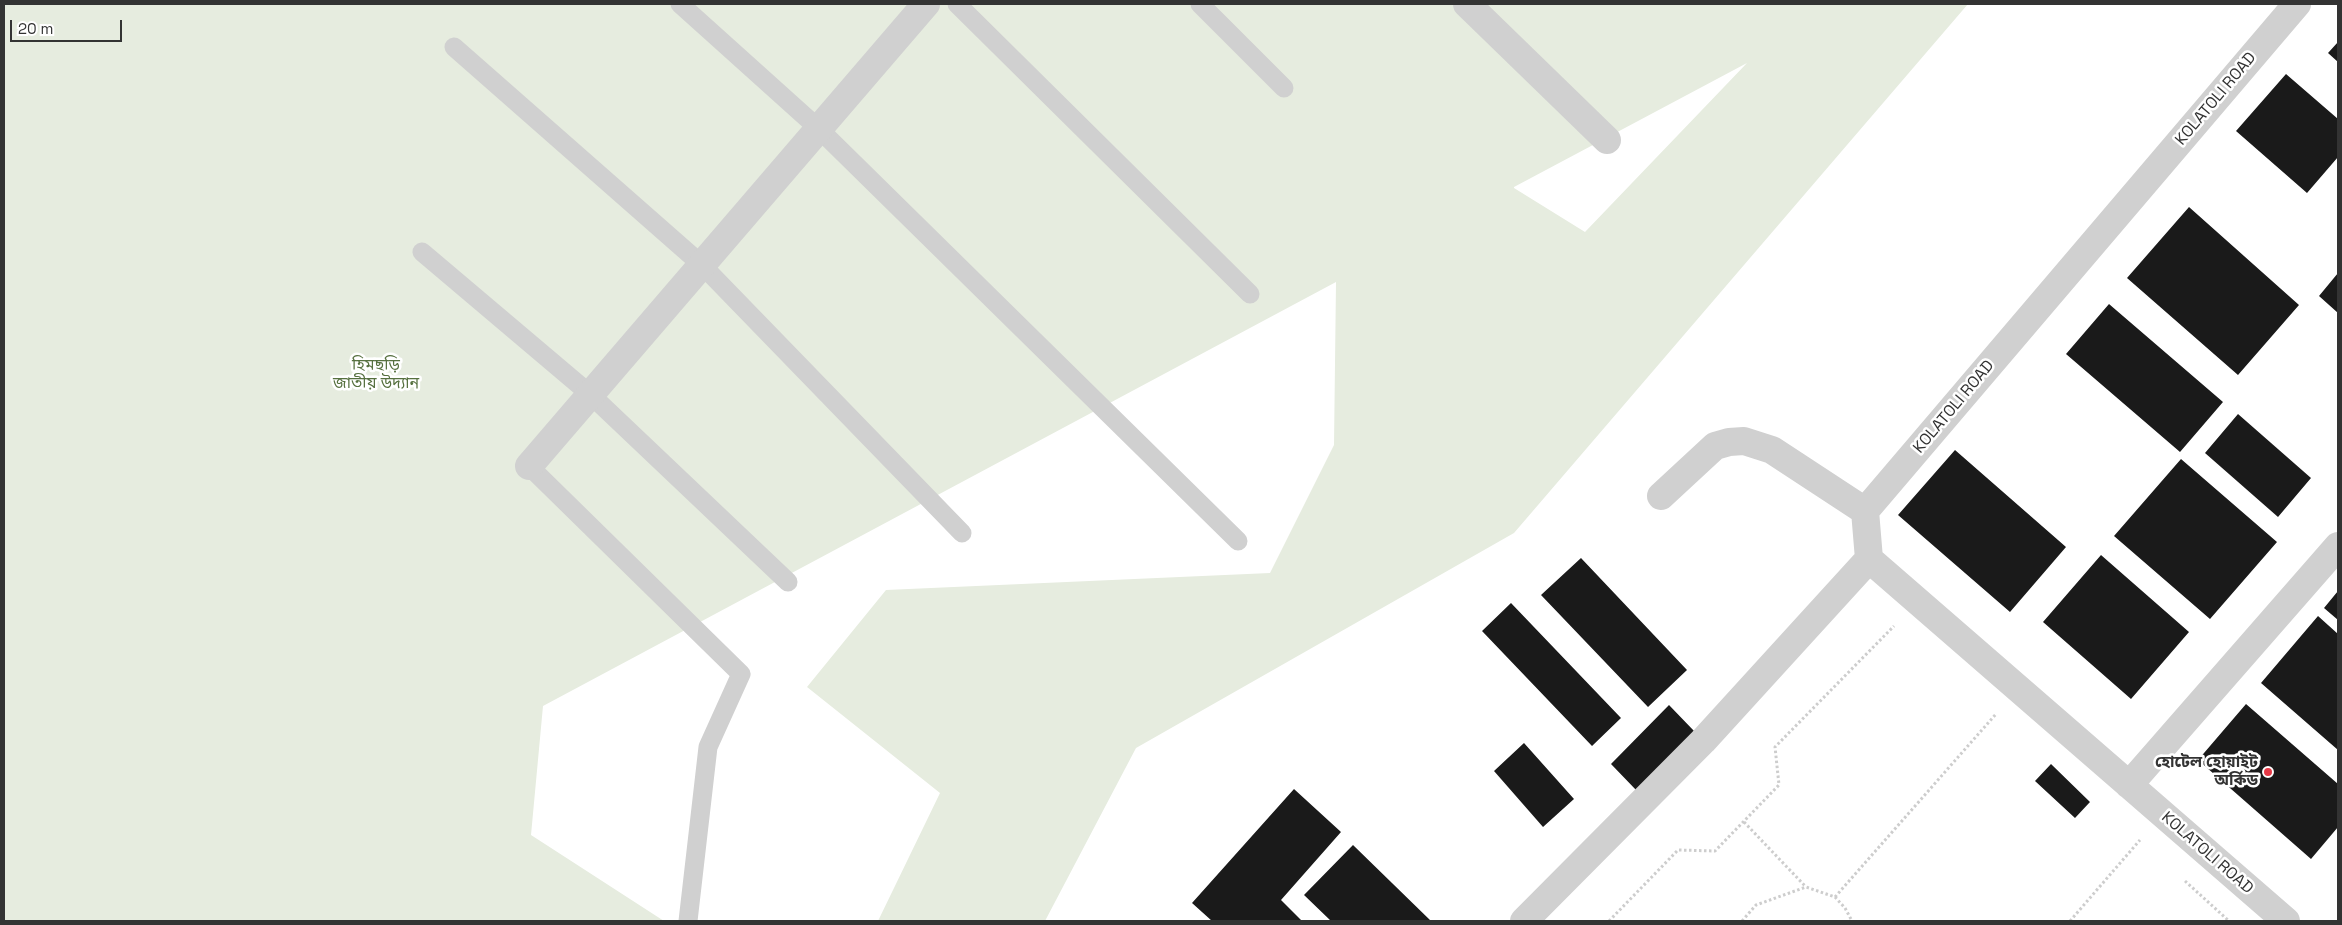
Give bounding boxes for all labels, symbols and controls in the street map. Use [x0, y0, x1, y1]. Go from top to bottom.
scale bar [12, 10, 125, 42]
text: 20 m [18, 19, 53, 38]
street label: KOLATOLI ROAD [2172, 49, 2260, 149]
park label: হিমছড়ি জাতীয় উদ্যান [333, 356, 419, 394]
street label: KOLATOLI ROAD [1910, 357, 1998, 457]
place label: হোটেল হোয়াইট অর্কিড [2155, 753, 2258, 791]
marker: হোটেল হোয়াইট অর্কিড [2262, 766, 2274, 778]
street label: KOLATOLI ROAD [2157, 808, 2257, 898]

